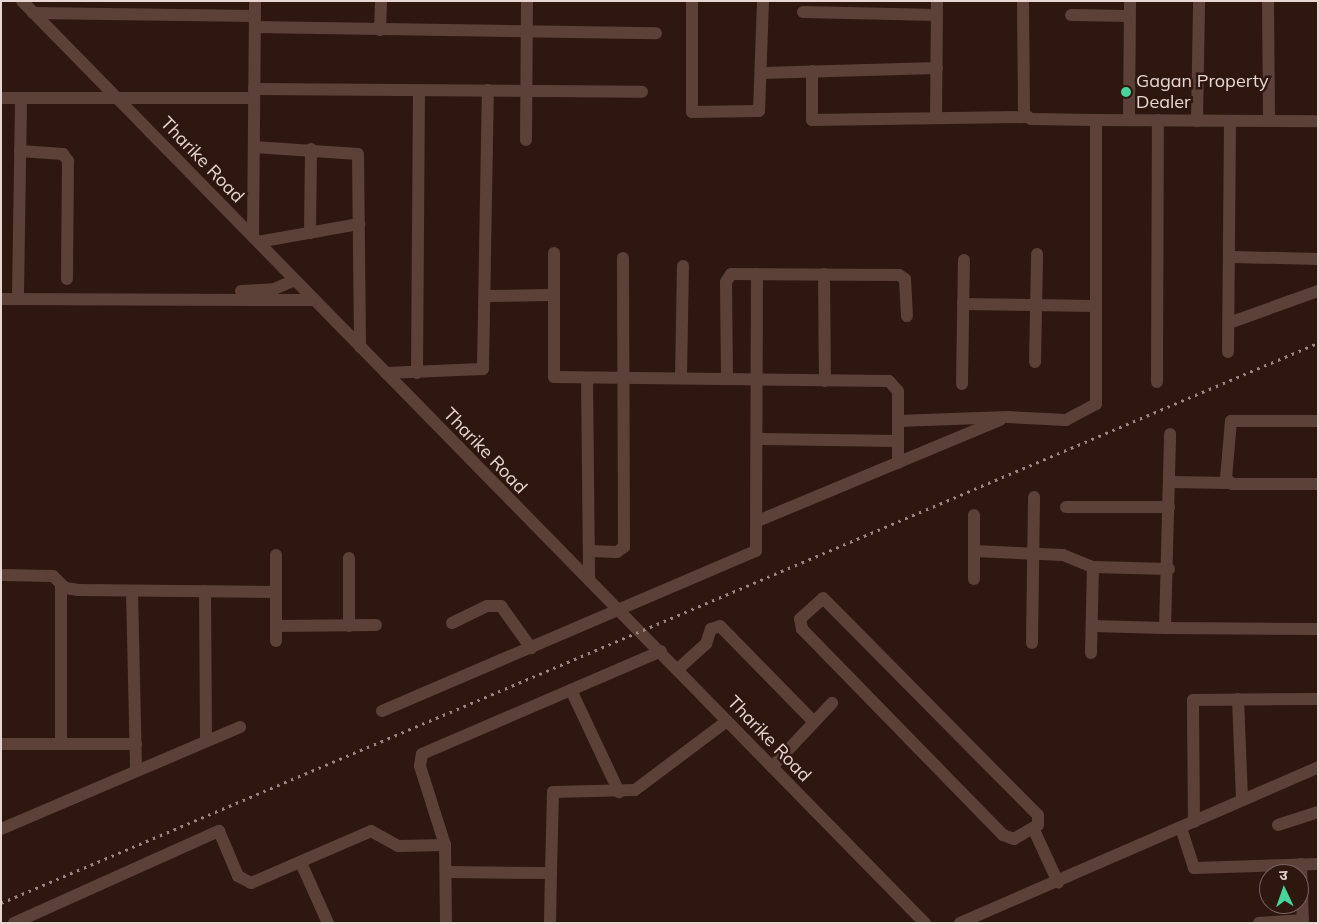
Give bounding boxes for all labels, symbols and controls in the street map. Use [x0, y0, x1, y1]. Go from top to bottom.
place label: Gagan Property Dealer [1136, 71, 1269, 114]
marker: Gagan Property Dealer [1120, 86, 1132, 98]
street label: Tharike Road [156, 113, 248, 207]
street label: Tharike Road [439, 404, 531, 498]
street label: Tharike Road [723, 692, 815, 786]
north arrow [1259, 864, 1309, 914]
text: उ [1279, 866, 1288, 884]

